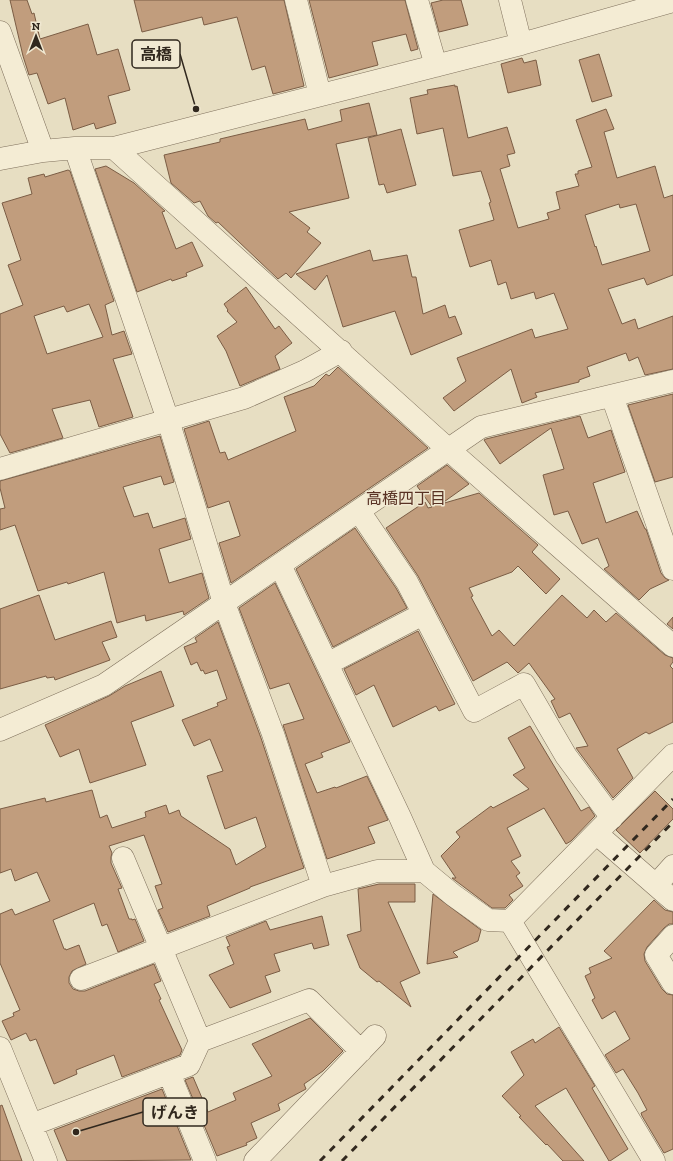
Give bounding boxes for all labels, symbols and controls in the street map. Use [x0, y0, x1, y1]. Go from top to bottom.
north arrow [16, 16, 56, 56]
text: N [32, 20, 41, 33]
callout: 高橋 [132, 40, 180, 68]
text: 高橋 [140, 45, 172, 64]
district label: 高橋四丁目 [366, 489, 446, 508]
callout: げんき [143, 1098, 207, 1126]
text: げんき [151, 1103, 199, 1122]

